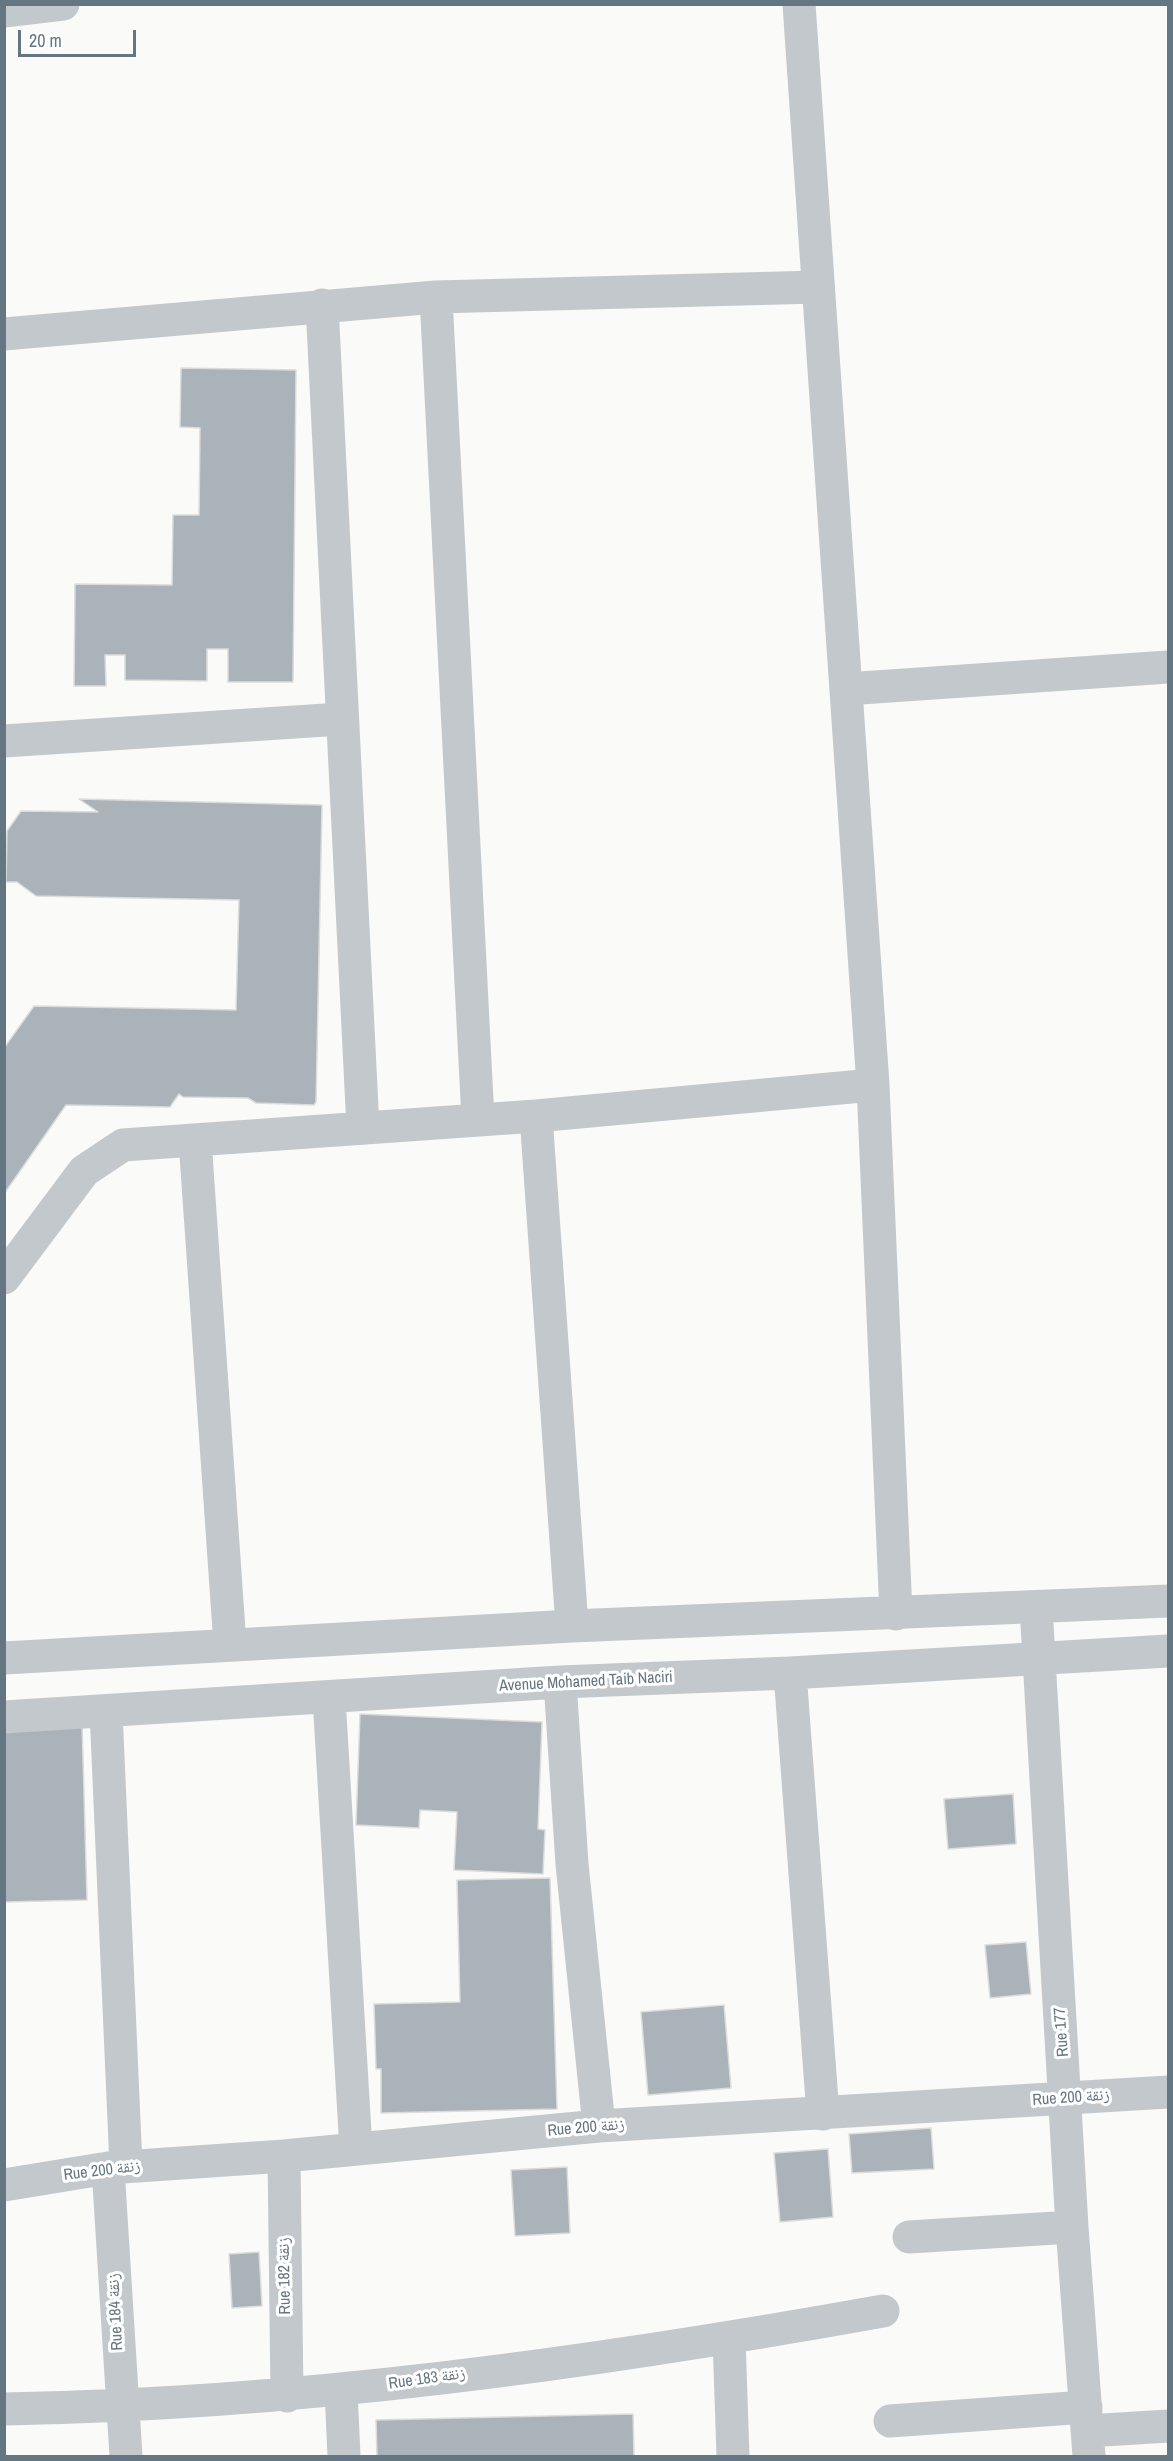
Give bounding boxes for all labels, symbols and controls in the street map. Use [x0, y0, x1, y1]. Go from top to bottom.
scale bar [21, 18, 140, 56]
text: 20 m [29, 28, 62, 53]
street label: Avenue Mohamed Taib Naciri [499, 1668, 673, 1696]
street label: Rue 177 [1051, 2007, 1073, 2057]
street label: Rue 200 زنقة [1032, 2086, 1110, 2110]
street label: Rue 200 زنقة [547, 2115, 625, 2141]
street label: Rue 200 زنقة [62, 2157, 142, 2185]
street label: Rue 182 زنقة [275, 2237, 295, 2315]
street label: Rue 184 زنقة [104, 2273, 128, 2351]
street label: Rue 183 زنقة [387, 2364, 467, 2394]

